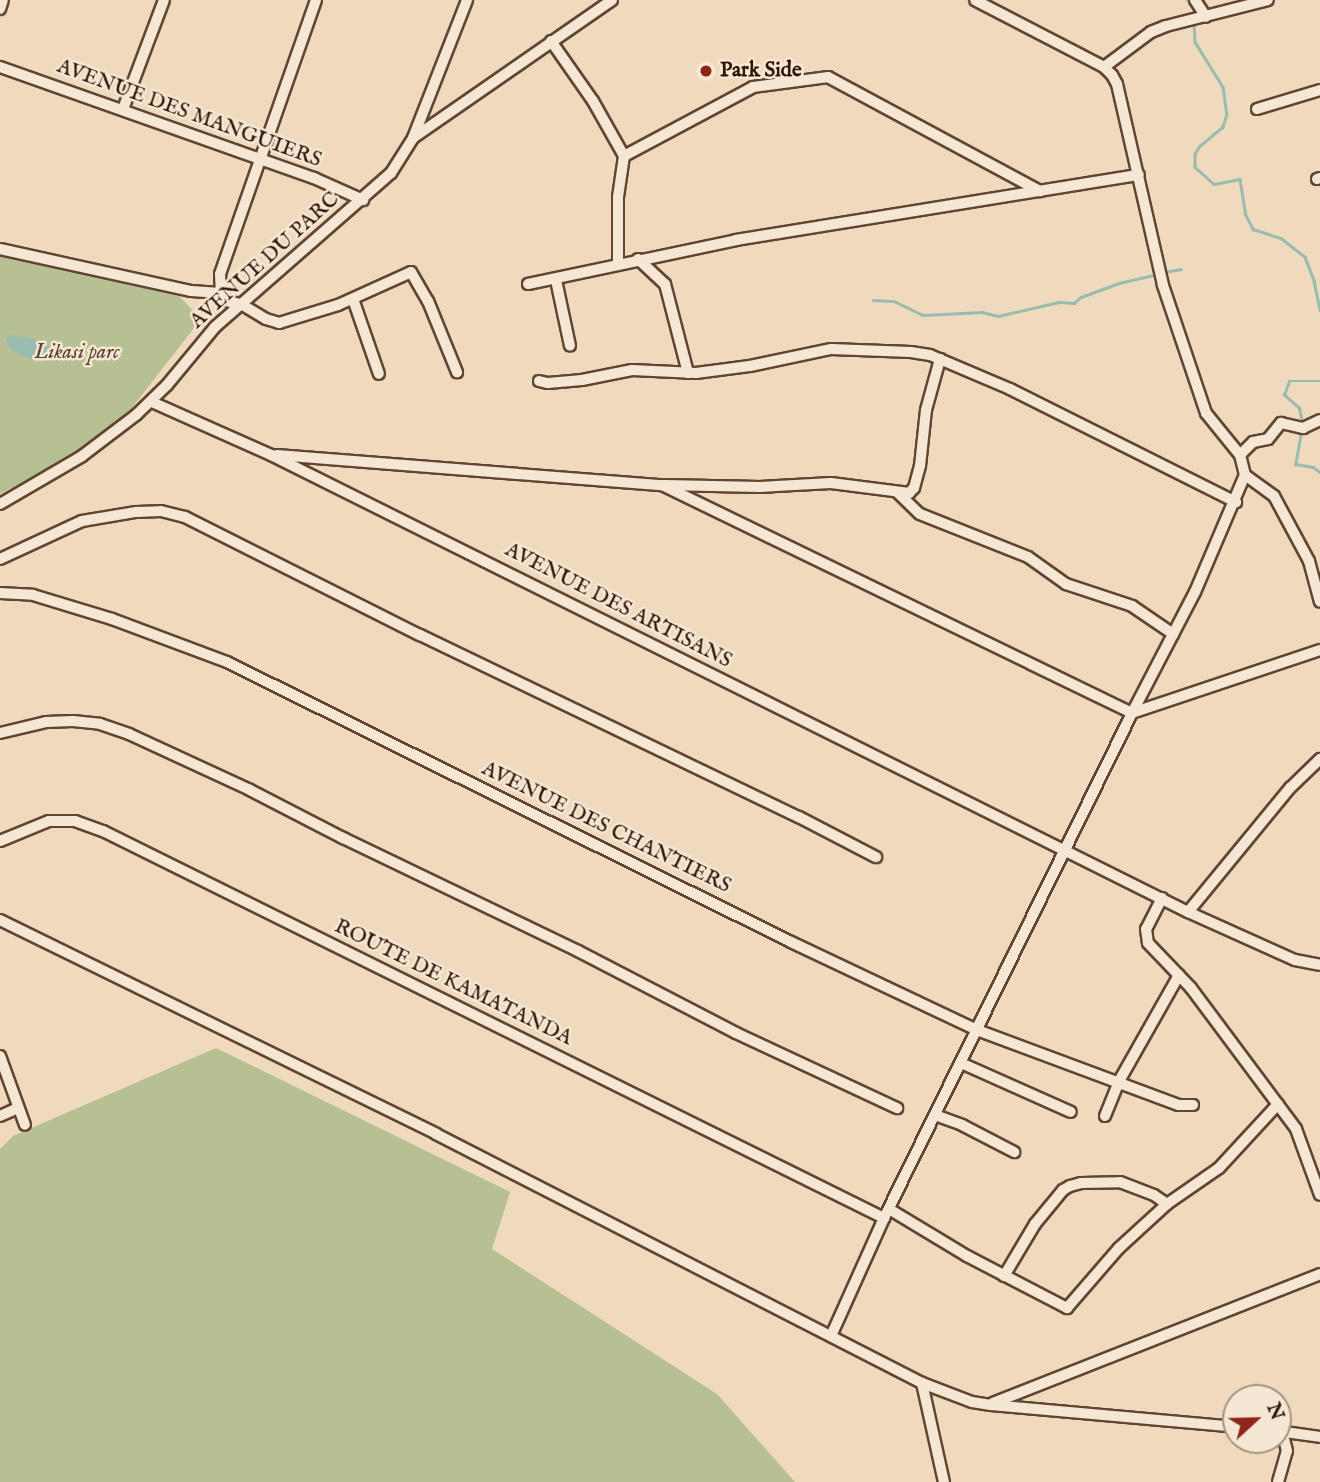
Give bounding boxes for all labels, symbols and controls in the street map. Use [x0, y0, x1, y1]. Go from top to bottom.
street label: AVENUE DES MANGUIERS [53, 54, 325, 174]
place label: Park Side [720, 58, 802, 84]
marker: Park Side [698, 63, 714, 79]
street label: AVENUE DU PARC [185, 187, 345, 335]
park label: Likasi parc [35, 340, 119, 366]
street label: AVENUE DES ARTISANS [500, 538, 736, 674]
street label: AVENUE DES CHANTIERS [477, 757, 735, 899]
street label: ROUTE DE KAMATANDA [330, 914, 576, 1052]
north arrow [1222, 1384, 1292, 1454]
text: N [1260, 1400, 1289, 1424]

